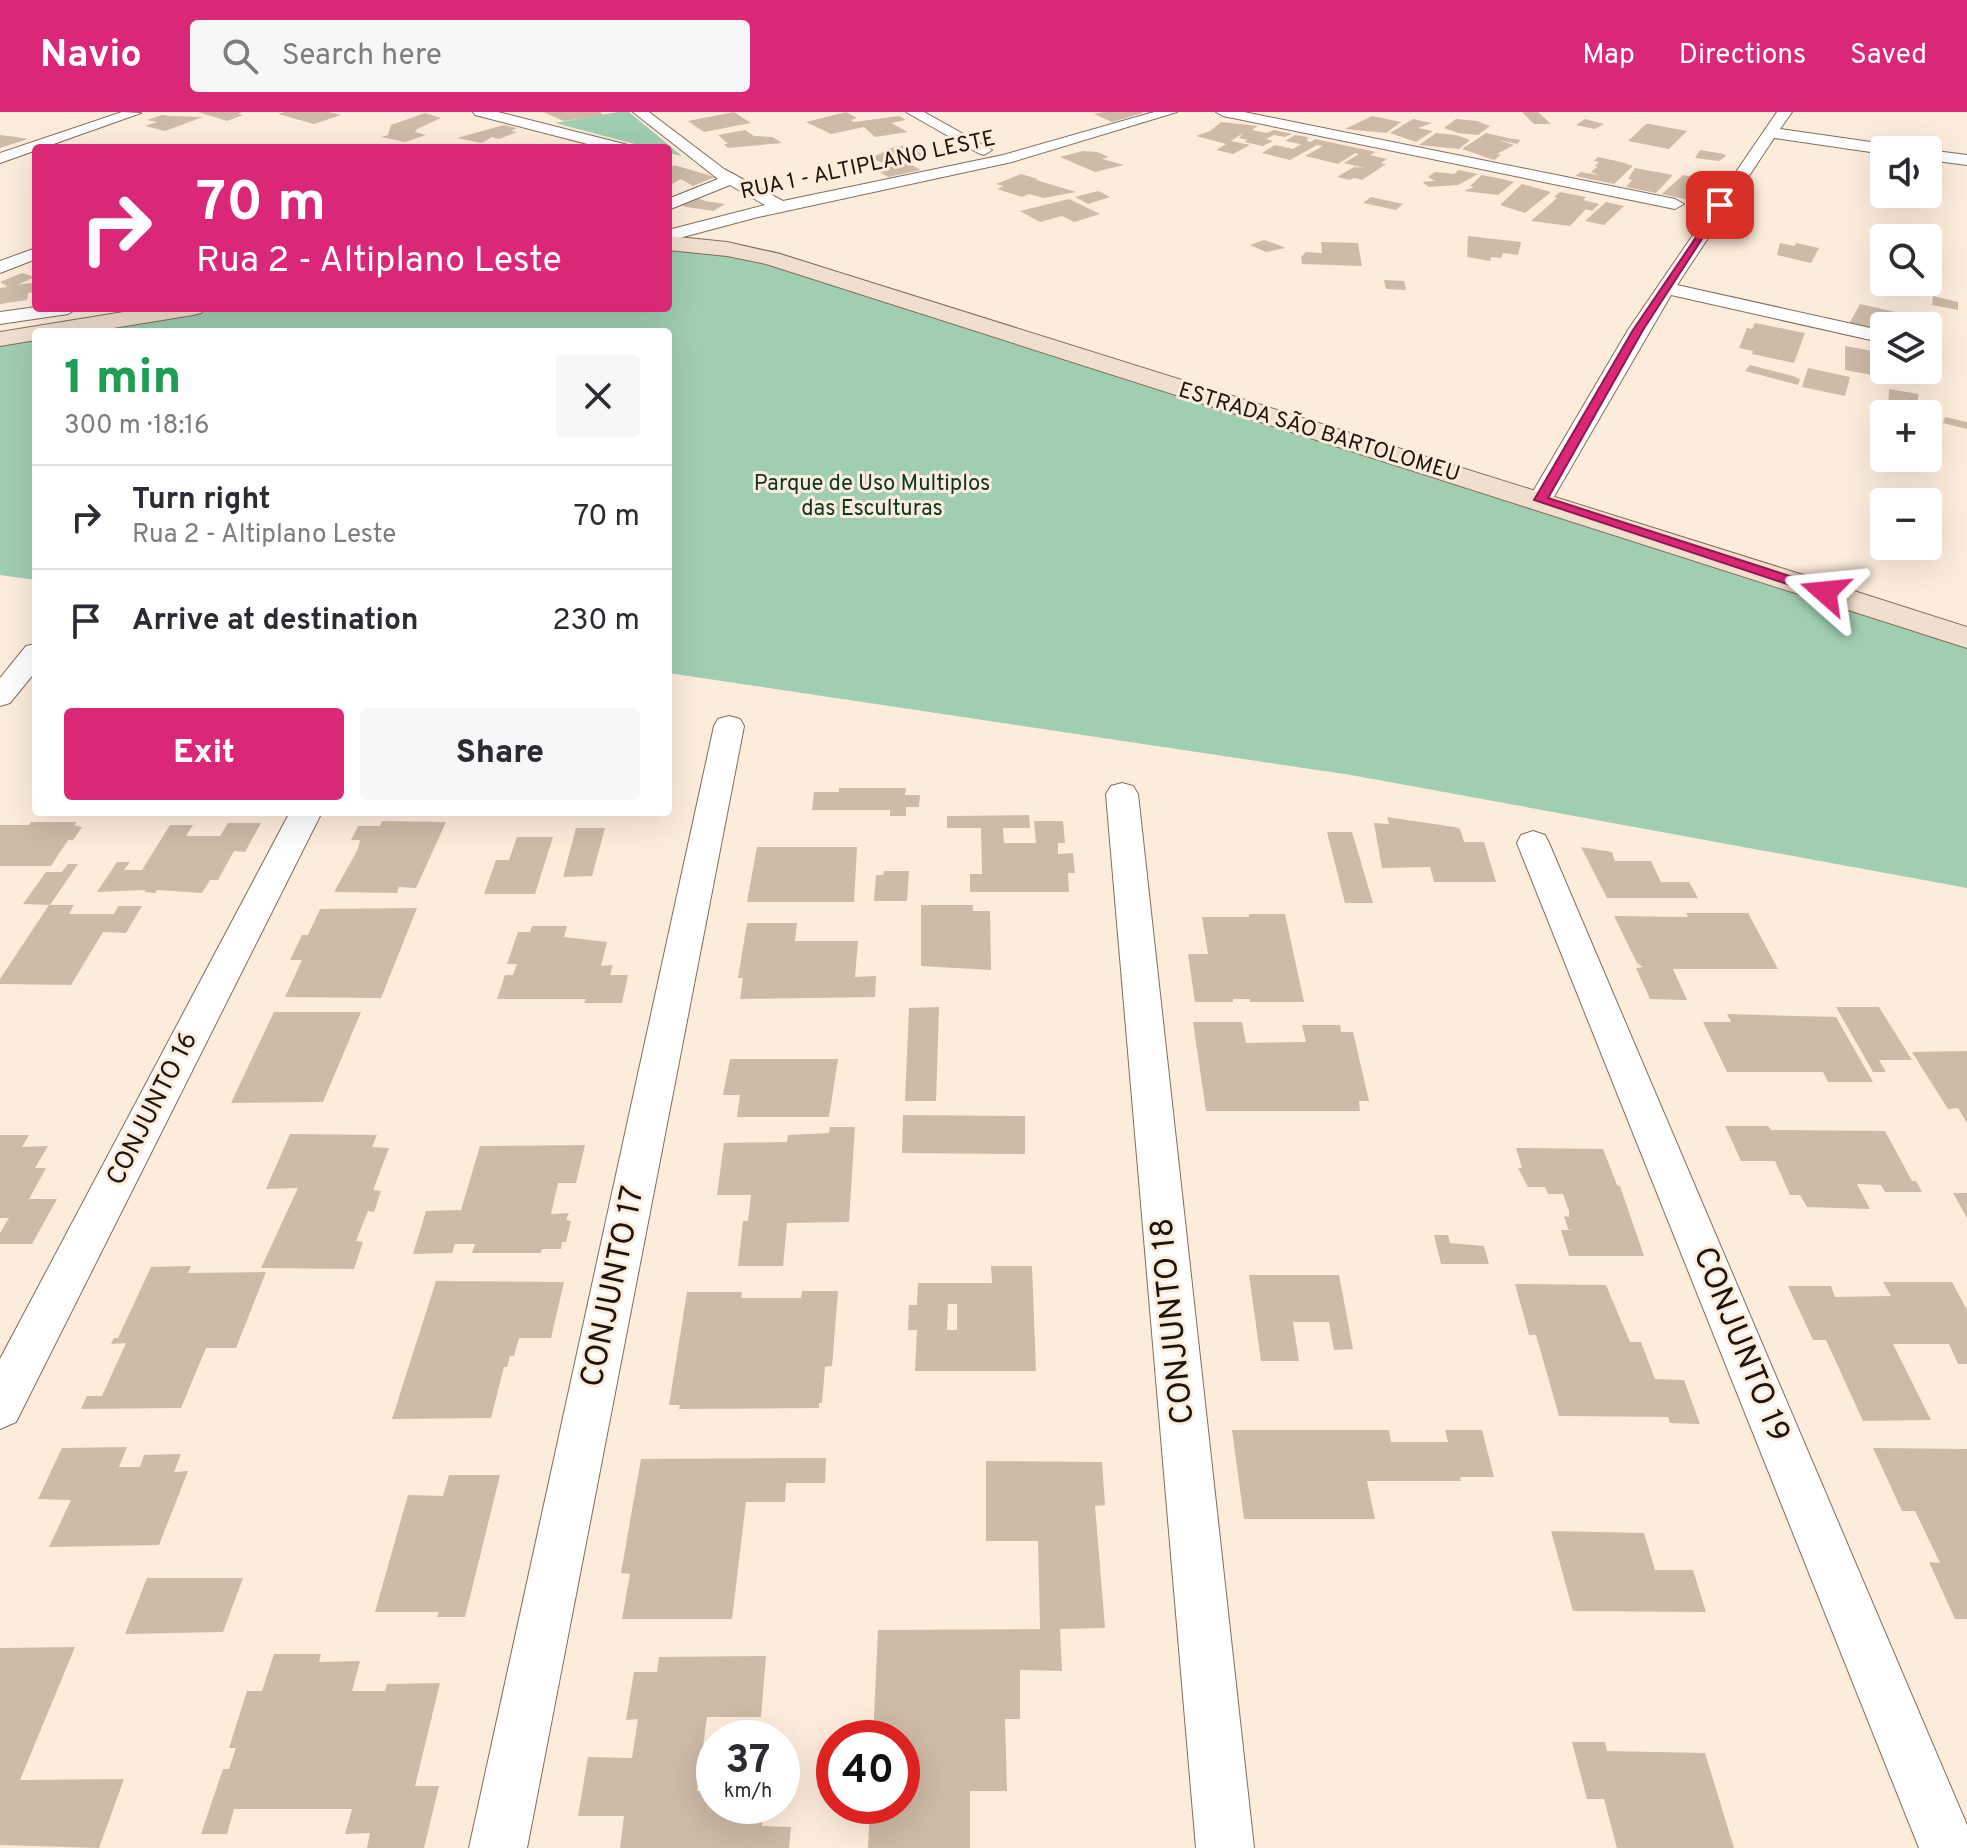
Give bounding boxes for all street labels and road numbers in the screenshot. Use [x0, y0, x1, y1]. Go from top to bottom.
street label: RUA 1 - ALTIPLANO LESTE [738, 126, 998, 206]
street label: ESTRADA SÃO BARTOLOMEU [1175, 375, 1464, 489]
street label: CONJUNTO 16 [100, 1027, 206, 1191]
street label: CONJUNTO 17 [573, 1183, 655, 1391]
street label: CONJUNTO 18 [1143, 1216, 1205, 1426]
street label: CONJUNTO 19 [1683, 1242, 1797, 1448]

